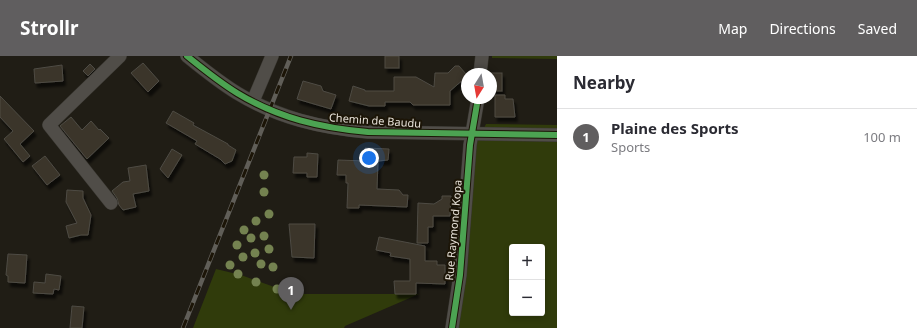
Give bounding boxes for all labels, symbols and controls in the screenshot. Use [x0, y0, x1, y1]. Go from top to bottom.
text: Strollr [20, 15, 79, 41]
text: Map [718, 19, 747, 38]
text: Directions [769, 19, 836, 38]
text: Saved [858, 19, 897, 38]
north arrow [461, 68, 497, 104]
text: Nearby [573, 71, 635, 94]
street label: Chemin de Baudu [328, 109, 422, 131]
text: Plaine des Sports [611, 118, 739, 138]
text: 1 [582, 128, 590, 146]
text: 100 m [863, 128, 901, 146]
text: Sports [611, 138, 650, 156]
your location [359, 148, 379, 168]
street label: Rue Raymond Kopa [441, 179, 465, 281]
map controls [509, 244, 545, 316]
button: + [509, 244, 545, 280]
pin: 1 [278, 277, 304, 310]
button: − [509, 280, 545, 316]

